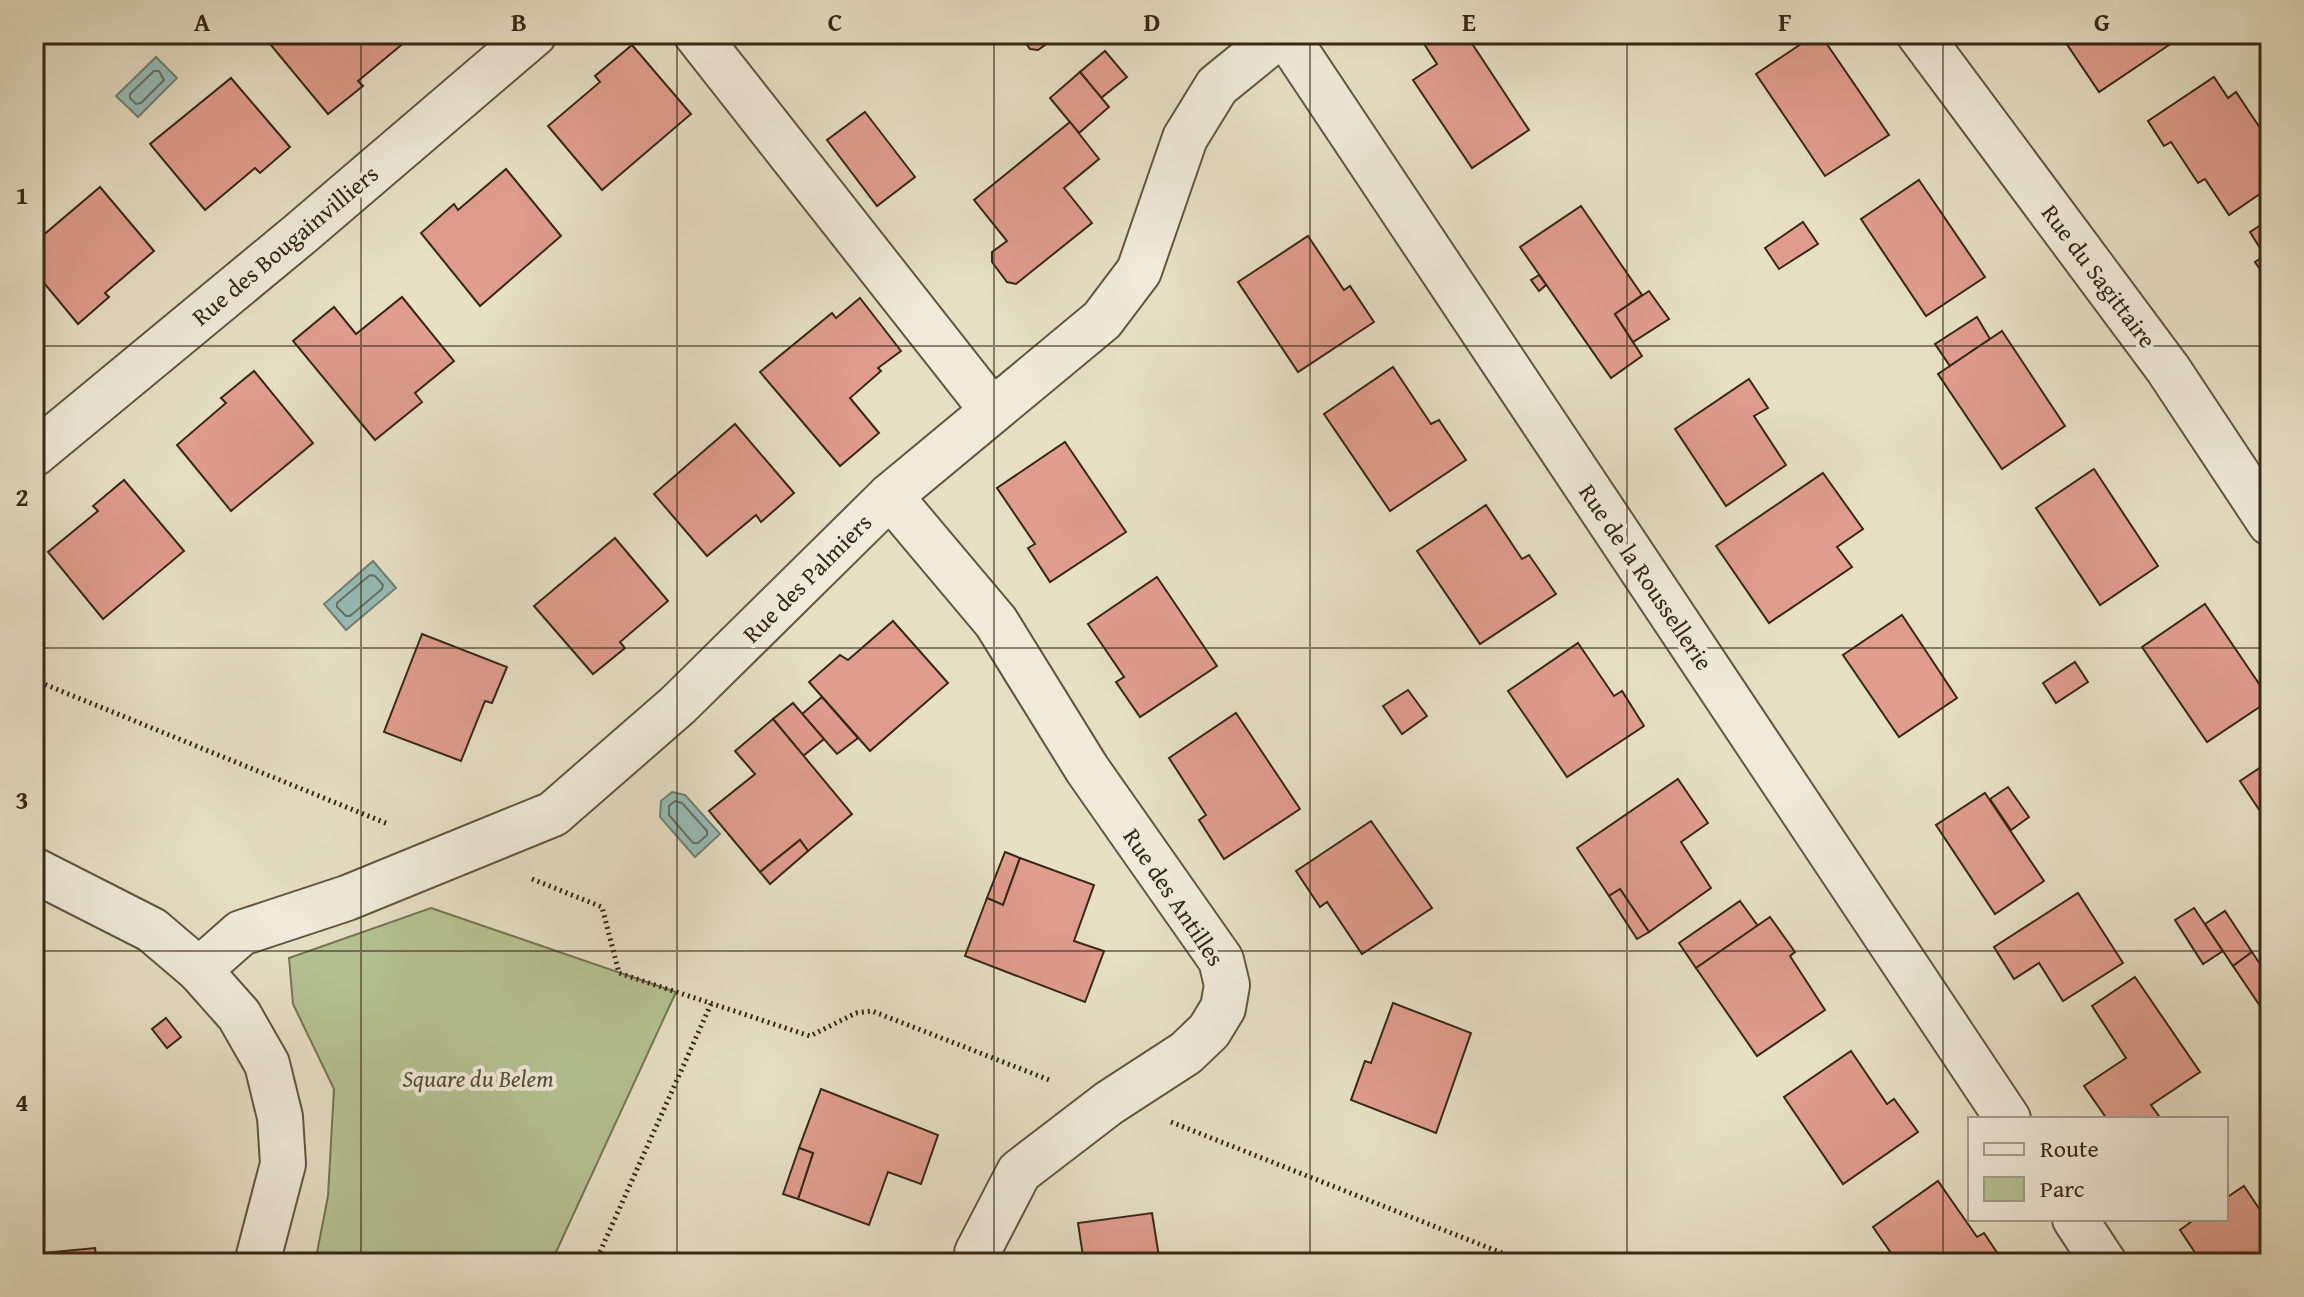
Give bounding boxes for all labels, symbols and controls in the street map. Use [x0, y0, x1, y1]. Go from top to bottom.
text: A [194, 2, 211, 41]
text: B [511, 2, 527, 41]
text: C [828, 2, 842, 41]
text: D [1144, 2, 1160, 41]
text: E [1462, 2, 1476, 41]
text: F [1778, 2, 1792, 41]
text: G [2094, 2, 2110, 41]
street label: Rue des Bougainvilliers [184, 156, 386, 334]
text: 1 [15, 175, 29, 214]
street label: Rue du Sagittaire [2033, 197, 2165, 355]
text: 2 [15, 477, 29, 516]
street label: Rue de la Roussellerie [1571, 477, 1721, 677]
street label: Rue des Palmiers [734, 505, 880, 651]
text: 3 [15, 780, 29, 819]
street label: Rue des Antilles [1115, 821, 1233, 973]
park label: Square du Belem [402, 1061, 554, 1096]
text: 4 [15, 1082, 29, 1121]
legend [1968, 1117, 2228, 1221]
text: Route [2040, 1131, 2099, 1166]
text: Parc [2040, 1171, 2085, 1206]

